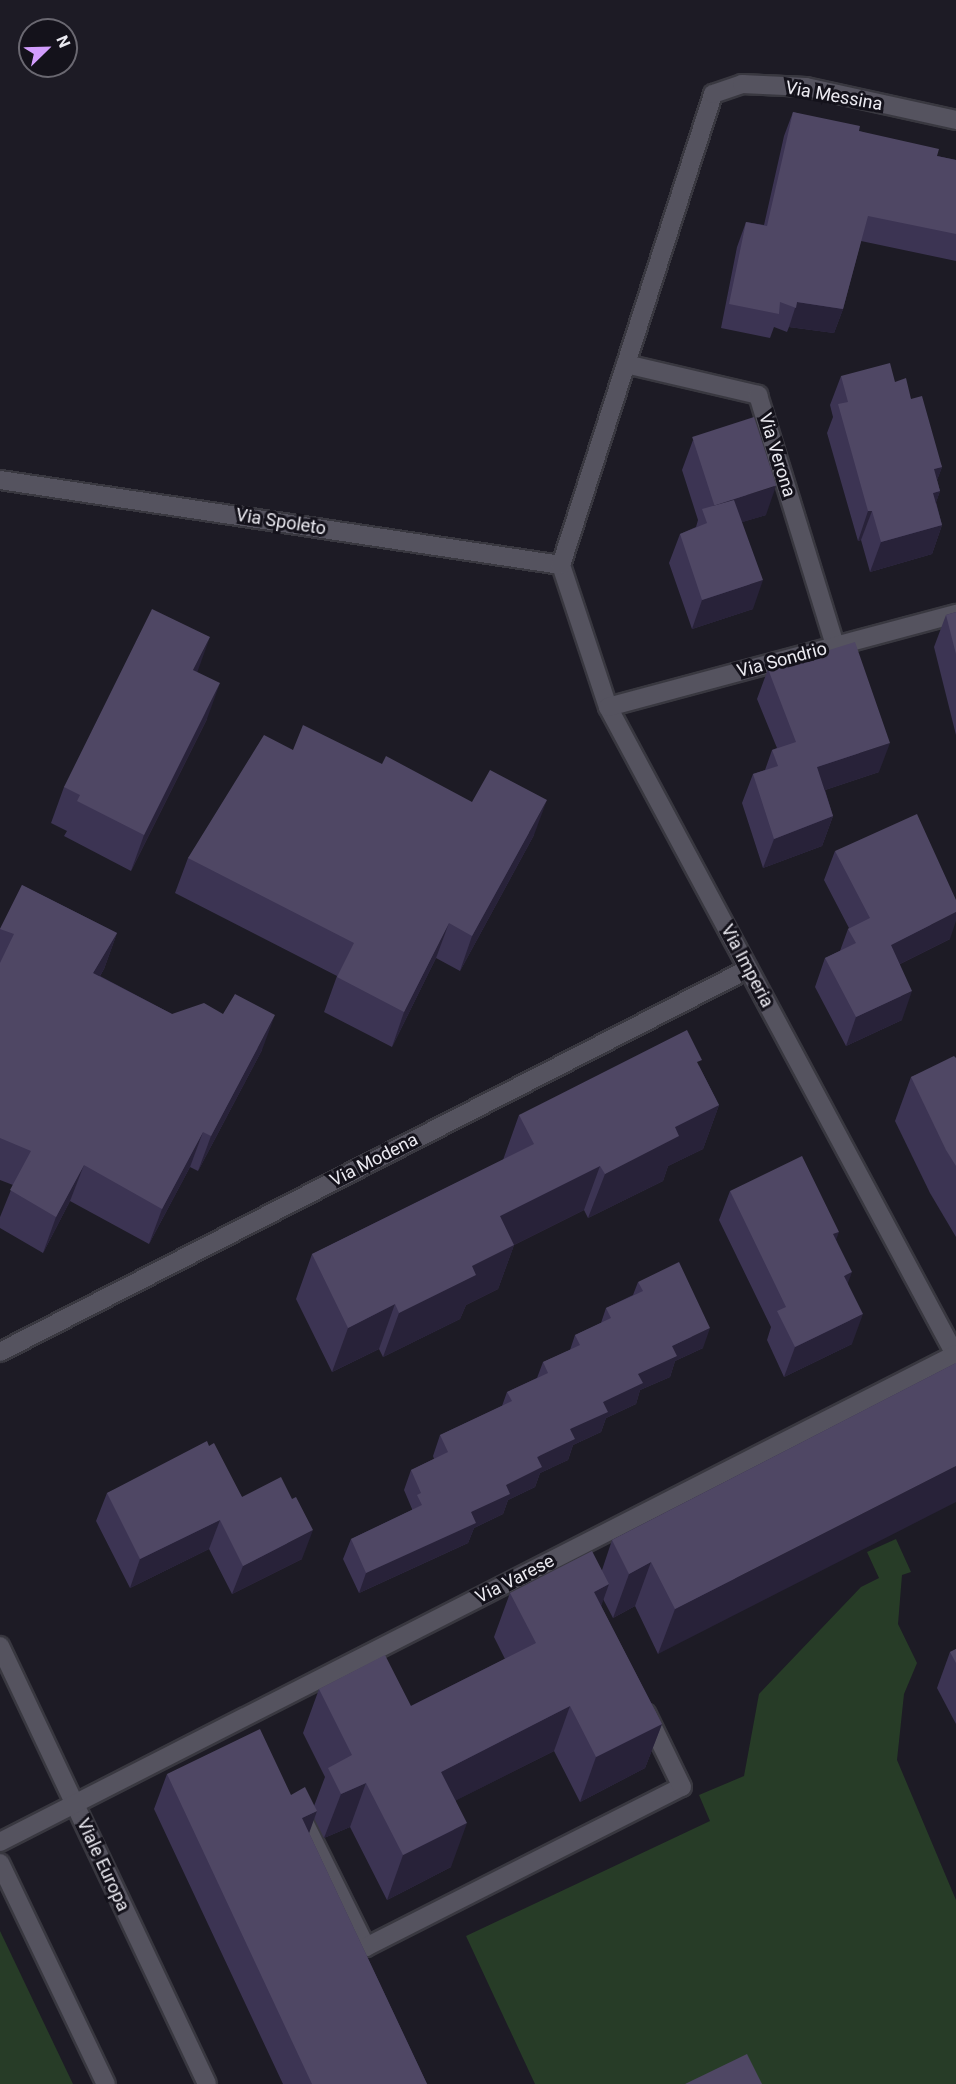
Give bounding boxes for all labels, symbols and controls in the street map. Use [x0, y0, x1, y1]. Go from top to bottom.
north arrow [18, 18, 78, 78]
text: N [52, 33, 74, 50]
street label: Via Messina [784, 77, 884, 115]
street label: Via Verona [754, 410, 800, 500]
street label: Via Spoleto [234, 504, 328, 540]
street label: Via Sondrio [735, 638, 829, 682]
street label: Via Imperia [716, 921, 778, 1011]
street label: Via Modena [327, 1129, 421, 1191]
street label: Via Varese [472, 1550, 558, 1608]
street label: Viale Europa [72, 1815, 134, 1915]

